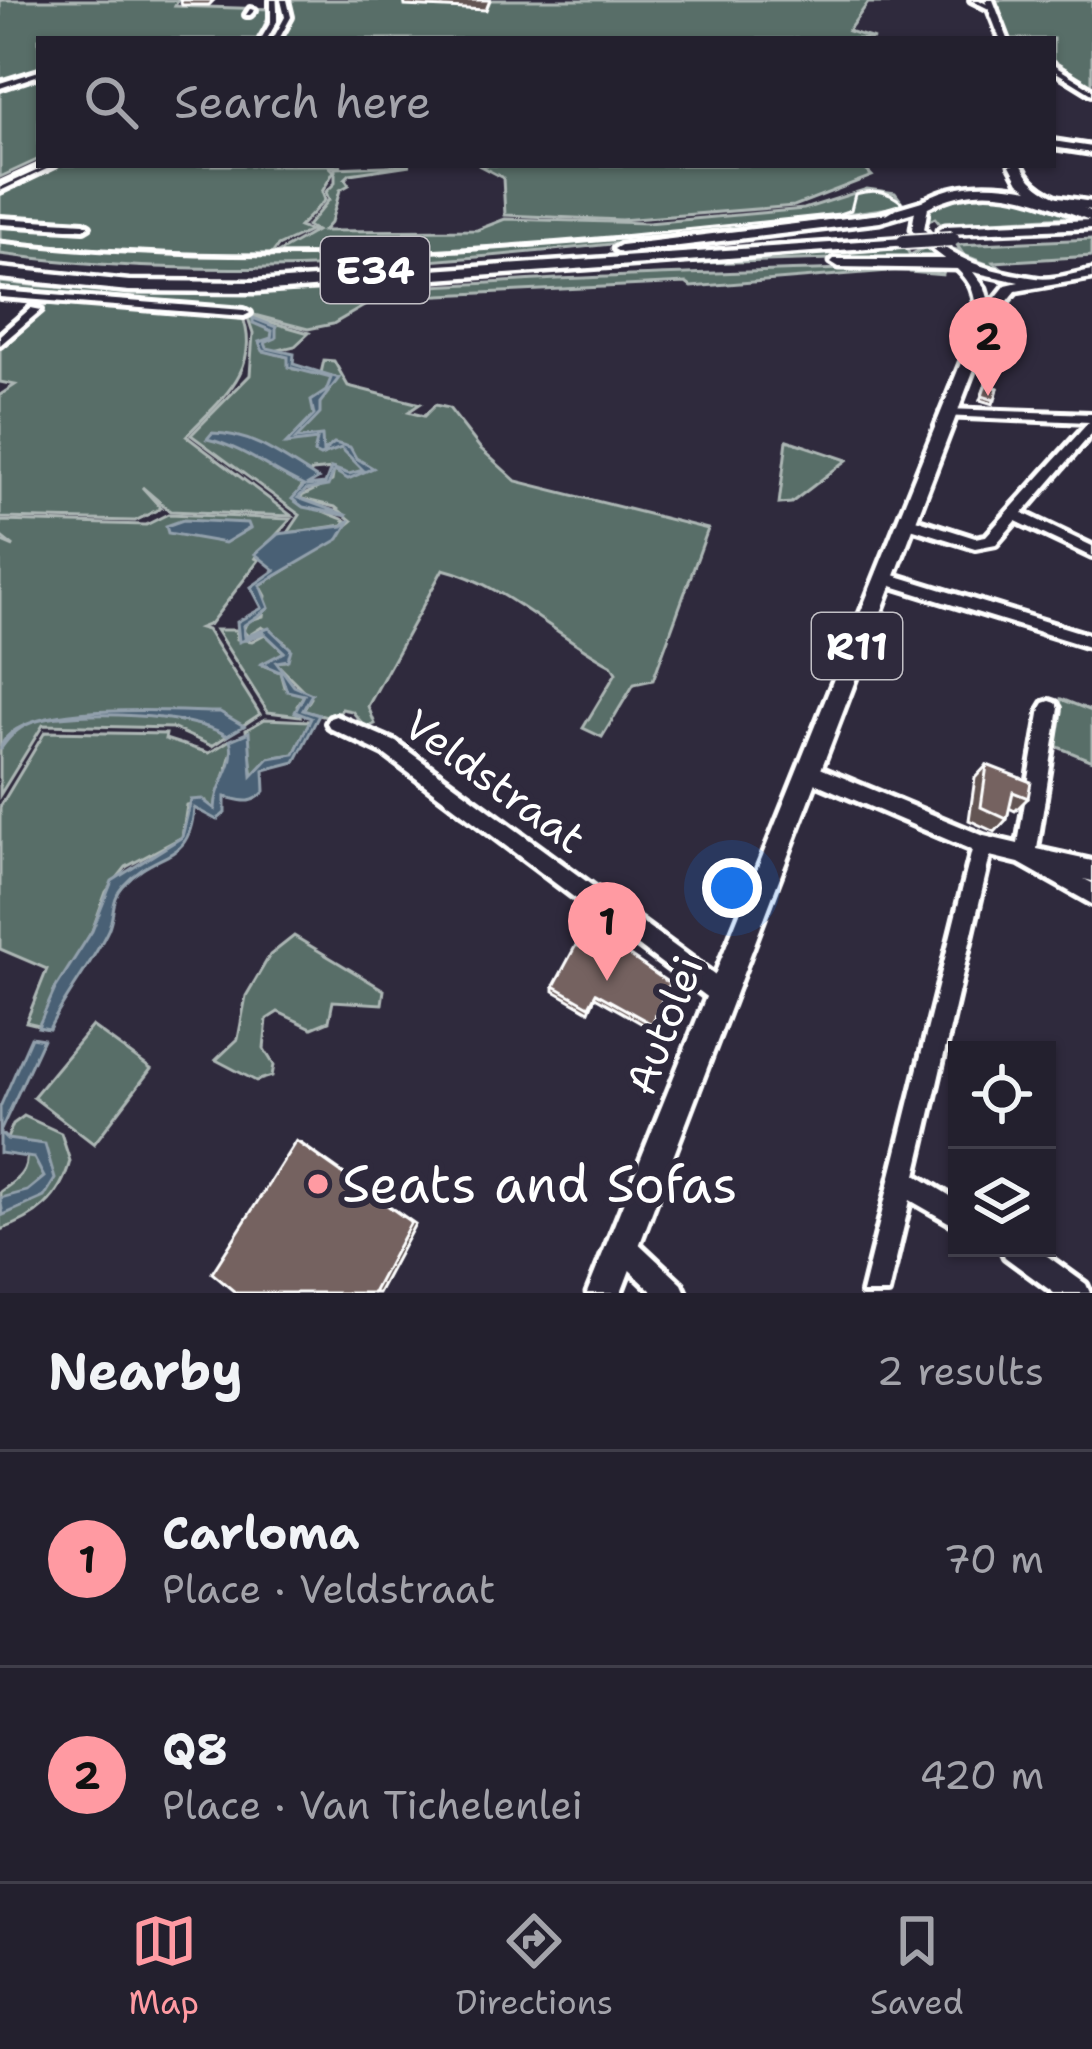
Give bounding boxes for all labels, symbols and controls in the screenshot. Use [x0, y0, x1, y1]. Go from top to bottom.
search box [36, 36, 1056, 168]
icon: search [78, 69, 144, 135]
text: Search here [174, 72, 431, 132]
road number: E34 [321, 237, 429, 303]
pin: 2 [949, 297, 1027, 396]
road number: R11 [812, 613, 902, 679]
street label: Veldstraat [393, 696, 597, 866]
your location [702, 858, 762, 918]
pin: 1 [568, 882, 646, 981]
street label: Autolei [612, 948, 716, 1102]
map controls [948, 1041, 1056, 1257]
button: locate [948, 1041, 1056, 1149]
button: layers [948, 1149, 1056, 1257]
place label: Seats and Sofas [342, 1150, 738, 1218]
marker: Seats and Sofas [305, 1171, 331, 1197]
text: Nearby [48, 1337, 243, 1405]
text: 2 results [877, 1345, 1044, 1397]
text: Carloma [162, 1503, 359, 1563]
text: 1 [78, 1533, 96, 1585]
text: 70 m [943, 1533, 1044, 1585]
text: Place · Veldstraat [162, 1563, 496, 1615]
text: Q8 [162, 1719, 228, 1779]
text: 2 [73, 1749, 101, 1801]
text: 420 m [919, 1749, 1044, 1801]
text: Place · Van Tichelenlei [162, 1779, 583, 1831]
tab: Map [128, 1908, 199, 2025]
tab: Directions [456, 1908, 613, 2025]
tab: Saved [870, 1908, 964, 2025]

